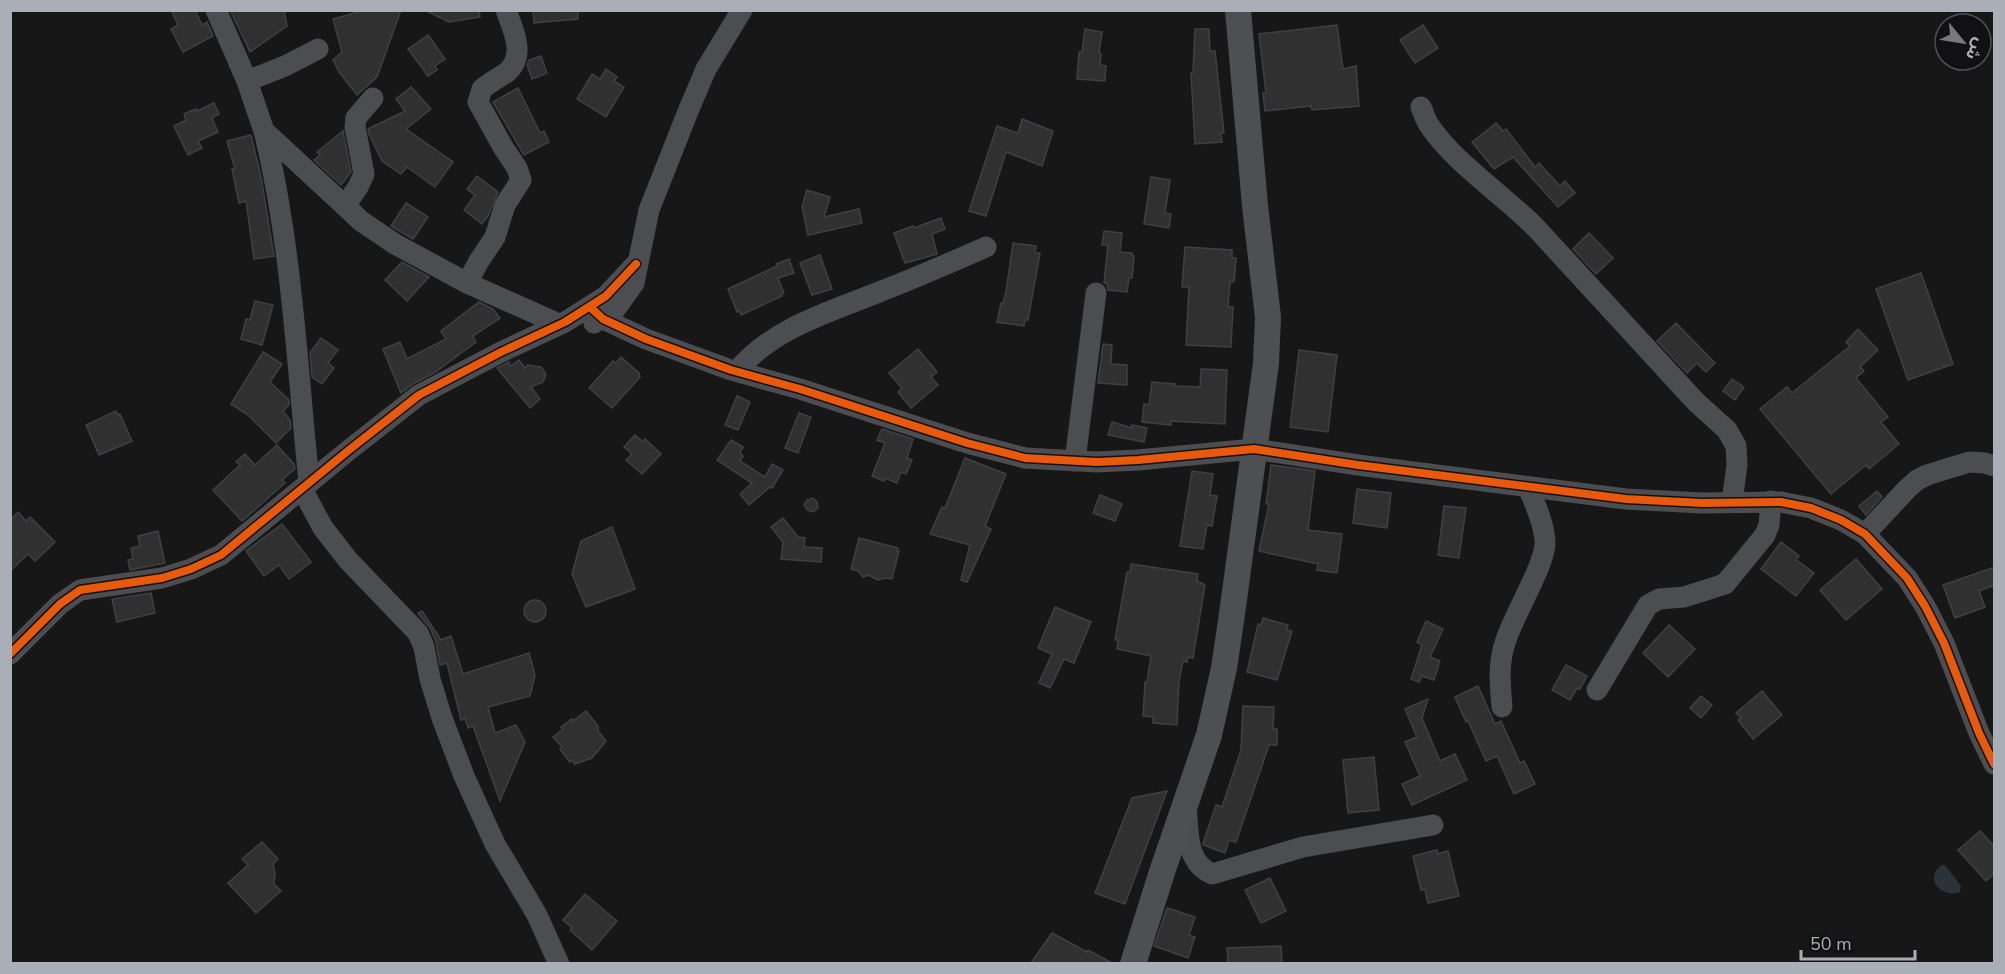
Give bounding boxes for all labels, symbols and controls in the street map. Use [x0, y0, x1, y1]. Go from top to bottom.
north arrow [1933, 12, 1993, 72]
text: ش [1960, 34, 1990, 64]
scale bar [1801, 923, 1915, 961]
text: 50 m [1810, 932, 1852, 956]

